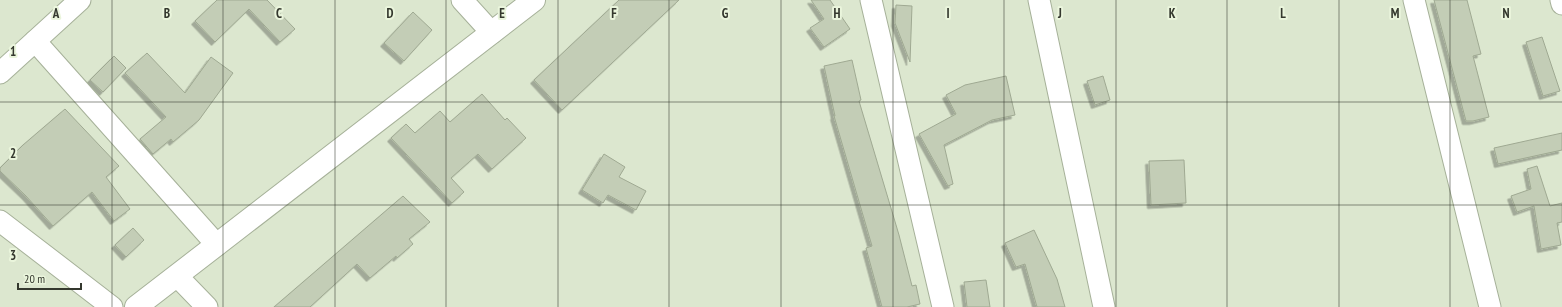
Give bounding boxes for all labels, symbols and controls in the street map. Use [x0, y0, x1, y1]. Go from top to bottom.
text: A [52, 5, 60, 22]
text: B [164, 5, 170, 22]
text: C [276, 5, 282, 22]
text: D [387, 5, 394, 22]
text: E [499, 5, 505, 22]
text: F [611, 5, 617, 22]
text: G [722, 5, 729, 22]
text: H [834, 5, 841, 22]
text: I [946, 5, 950, 22]
text: J [1057, 5, 1062, 22]
text: K [1169, 5, 1176, 22]
text: L [1280, 5, 1286, 22]
text: M [1391, 5, 1400, 22]
text: N [1502, 5, 1510, 22]
text: 1 [10, 43, 16, 60]
text: 2 [10, 145, 16, 162]
text: 3 [10, 247, 16, 264]
scale bar [18, 265, 81, 291]
text: 20 m [24, 271, 45, 286]

